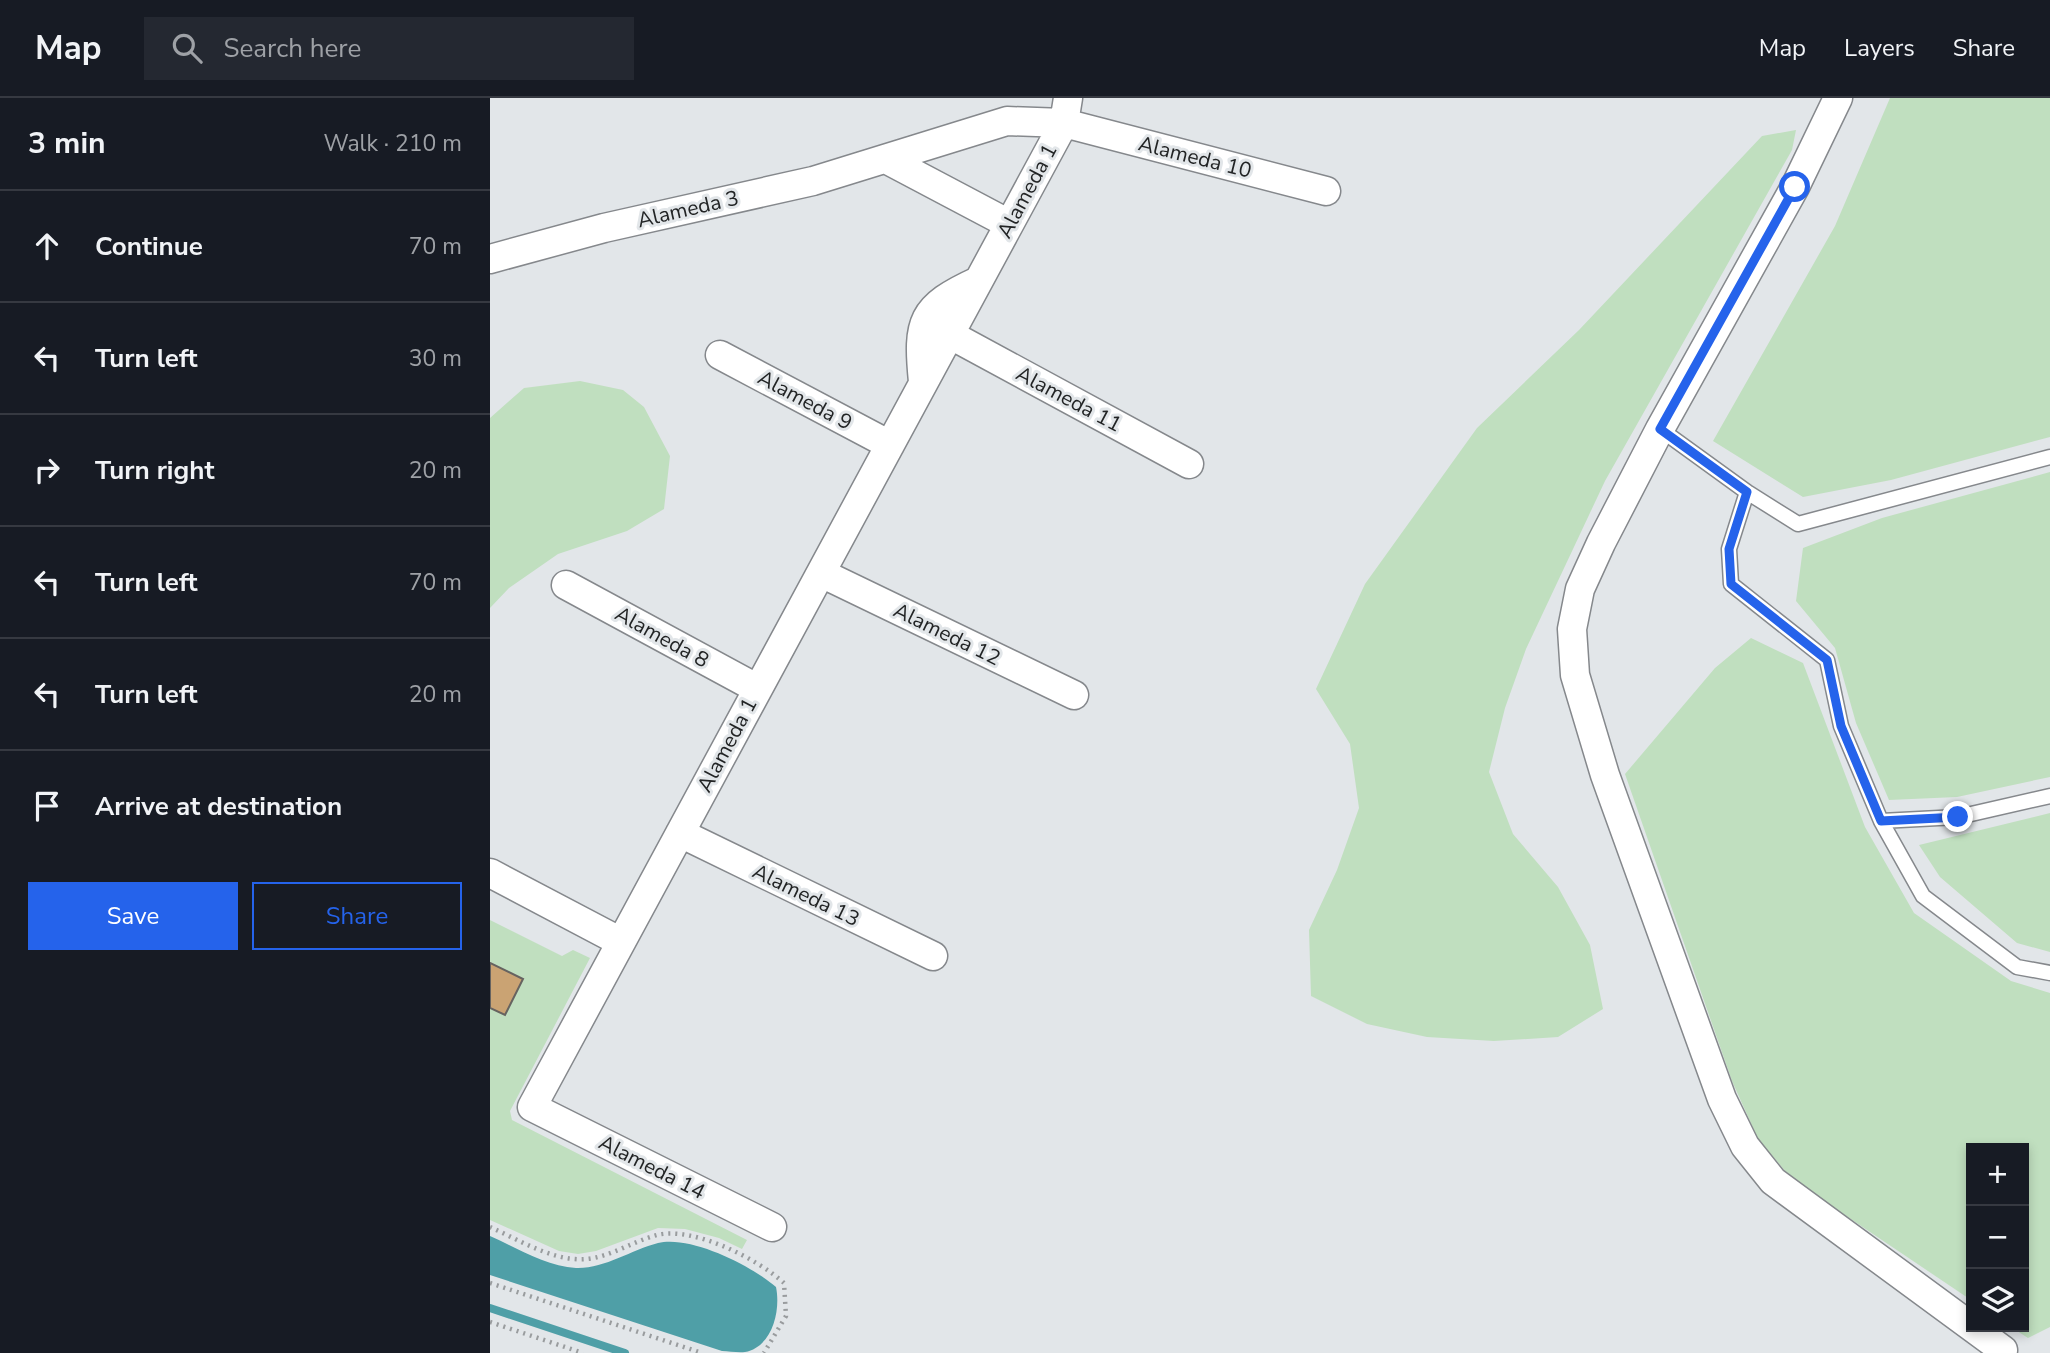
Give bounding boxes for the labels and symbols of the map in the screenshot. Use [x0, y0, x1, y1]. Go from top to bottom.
street label: Alameda 10 [1135, 129, 1255, 185]
street label: Alameda 1 [990, 139, 1064, 243]
route start [1779, 171, 1810, 202]
street label: Alameda 3 [635, 184, 741, 234]
street label: Alameda 11 [1011, 359, 1127, 439]
street label: Alameda 9 [753, 363, 857, 437]
street label: Alameda 12 [889, 596, 1005, 672]
street label: Alameda 8 [610, 600, 714, 674]
street label: Alameda 1 [690, 693, 764, 797]
route end [1942, 801, 1973, 832]
street label: Alameda 13 [748, 857, 864, 933]
street label: Alameda 14 [594, 1128, 710, 1206]

